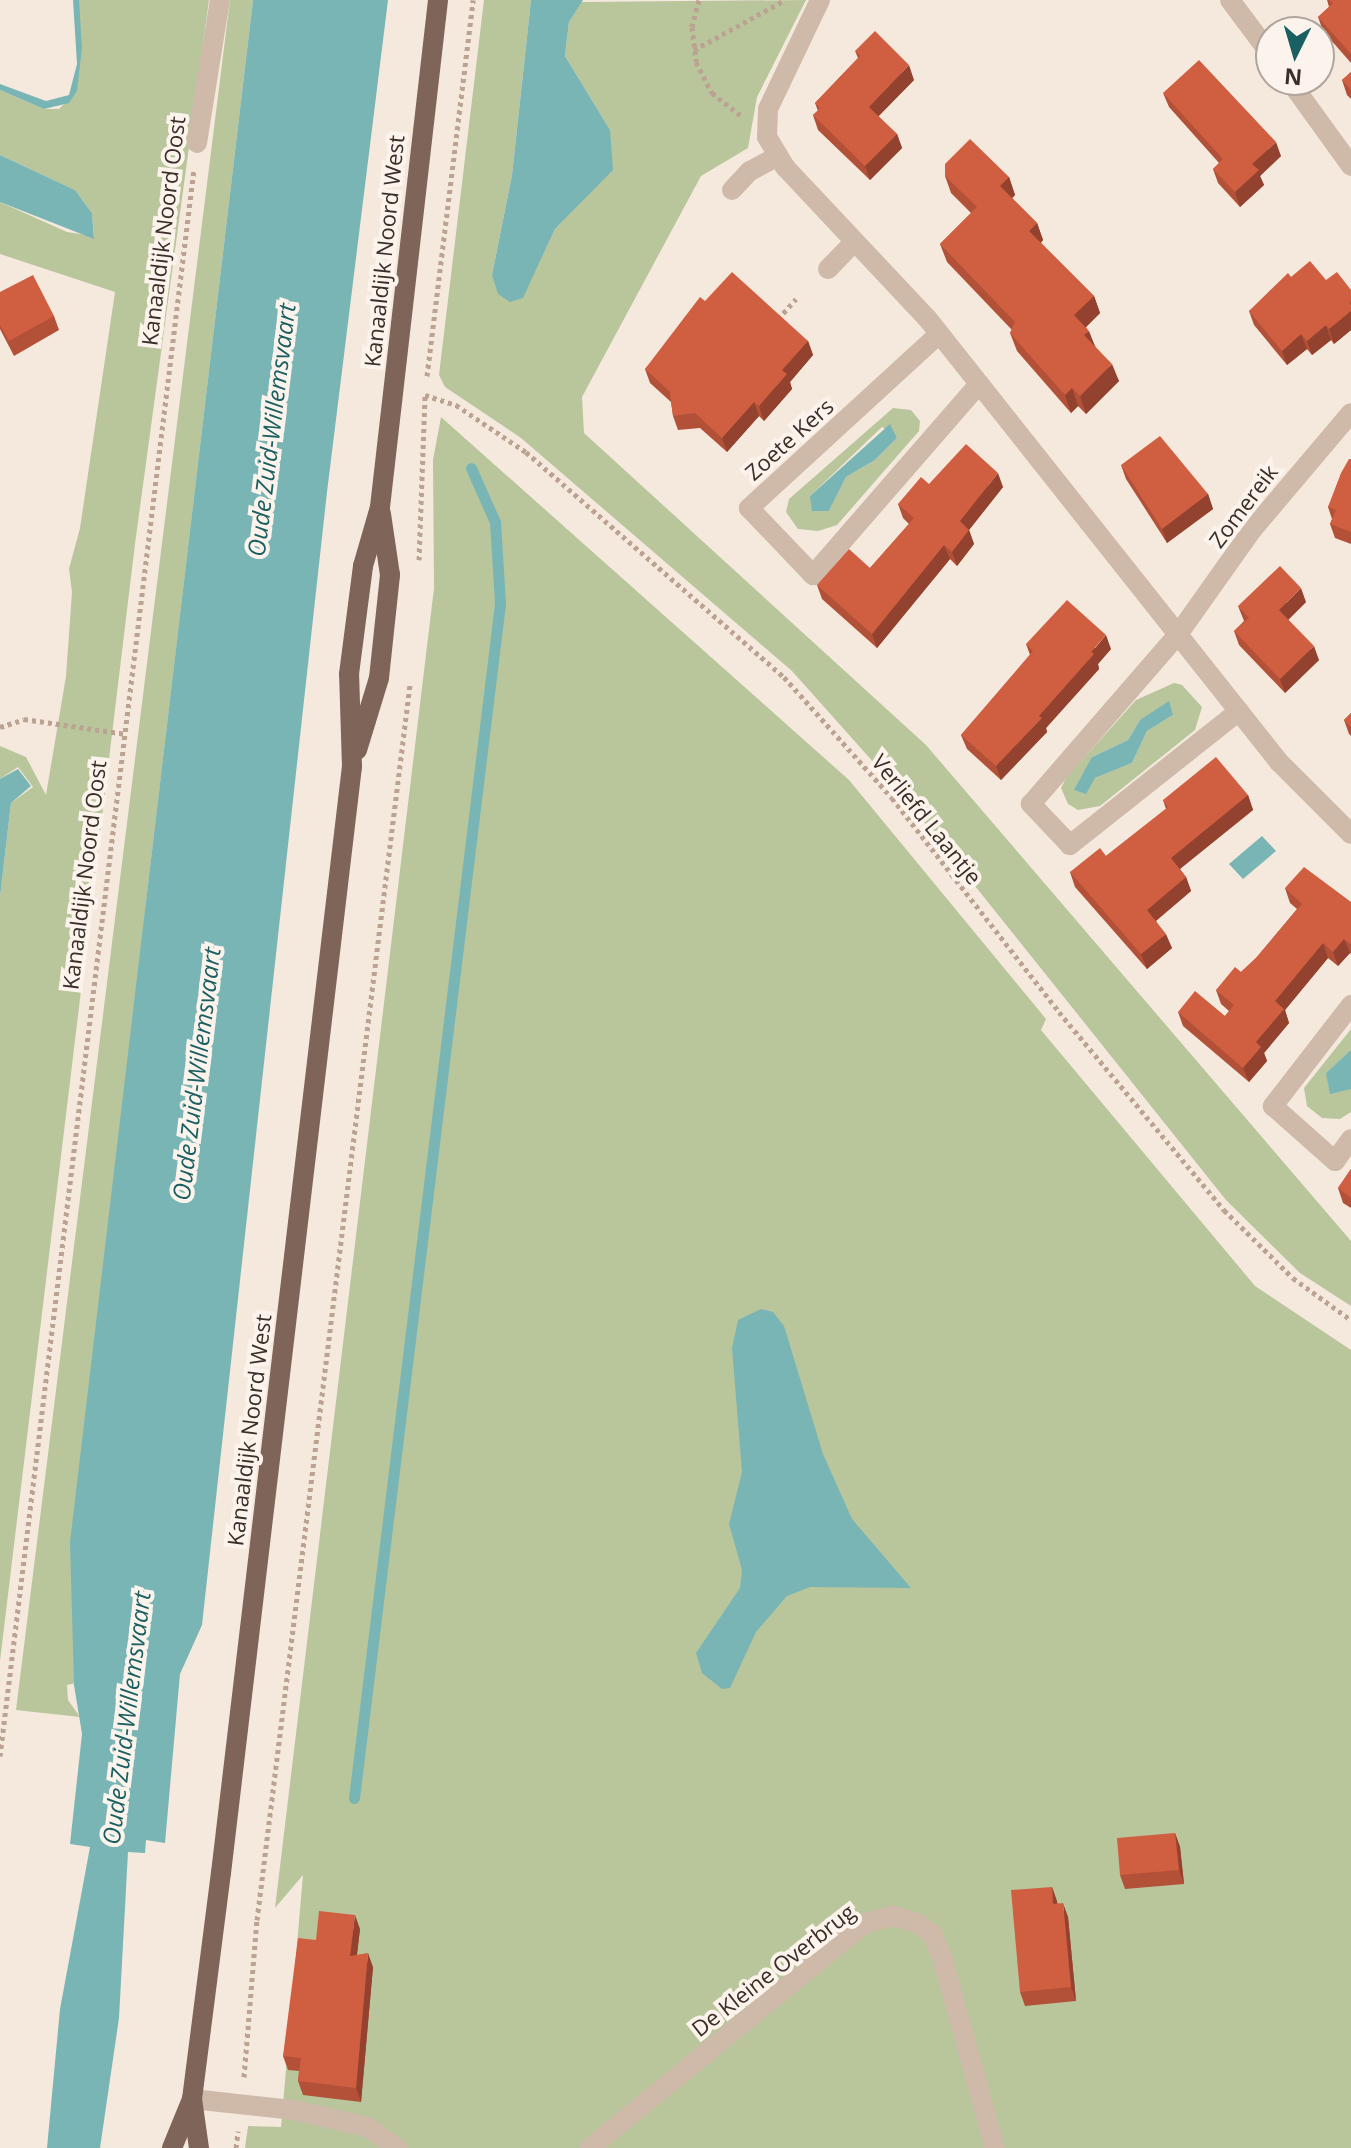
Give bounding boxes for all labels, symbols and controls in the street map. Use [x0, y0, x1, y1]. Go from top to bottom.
north arrow [1255, 16, 1335, 96]
text: N [1283, 62, 1303, 94]
street label: Kanaaldijk Noord Oost [136, 115, 190, 347]
street label: Kanaaldijk Noord West [359, 134, 409, 368]
water label: Oude Zuid-Willemsvaart [241, 302, 301, 558]
street label: Zoete Kers [740, 393, 838, 485]
street label: Zomereik [1203, 459, 1283, 553]
street label: Verliefd Laantje [866, 749, 988, 889]
street label: Kanaaldijk Noord Oost [57, 759, 111, 991]
water label: Oude Zuid-Willemsvaart [166, 946, 226, 1202]
street label: Kanaaldijk Noord West [222, 1313, 276, 1547]
water label: Oude Zuid-Willemsvaart [96, 1590, 156, 1846]
street label: De Kleine Overbrug [686, 1898, 860, 2042]

